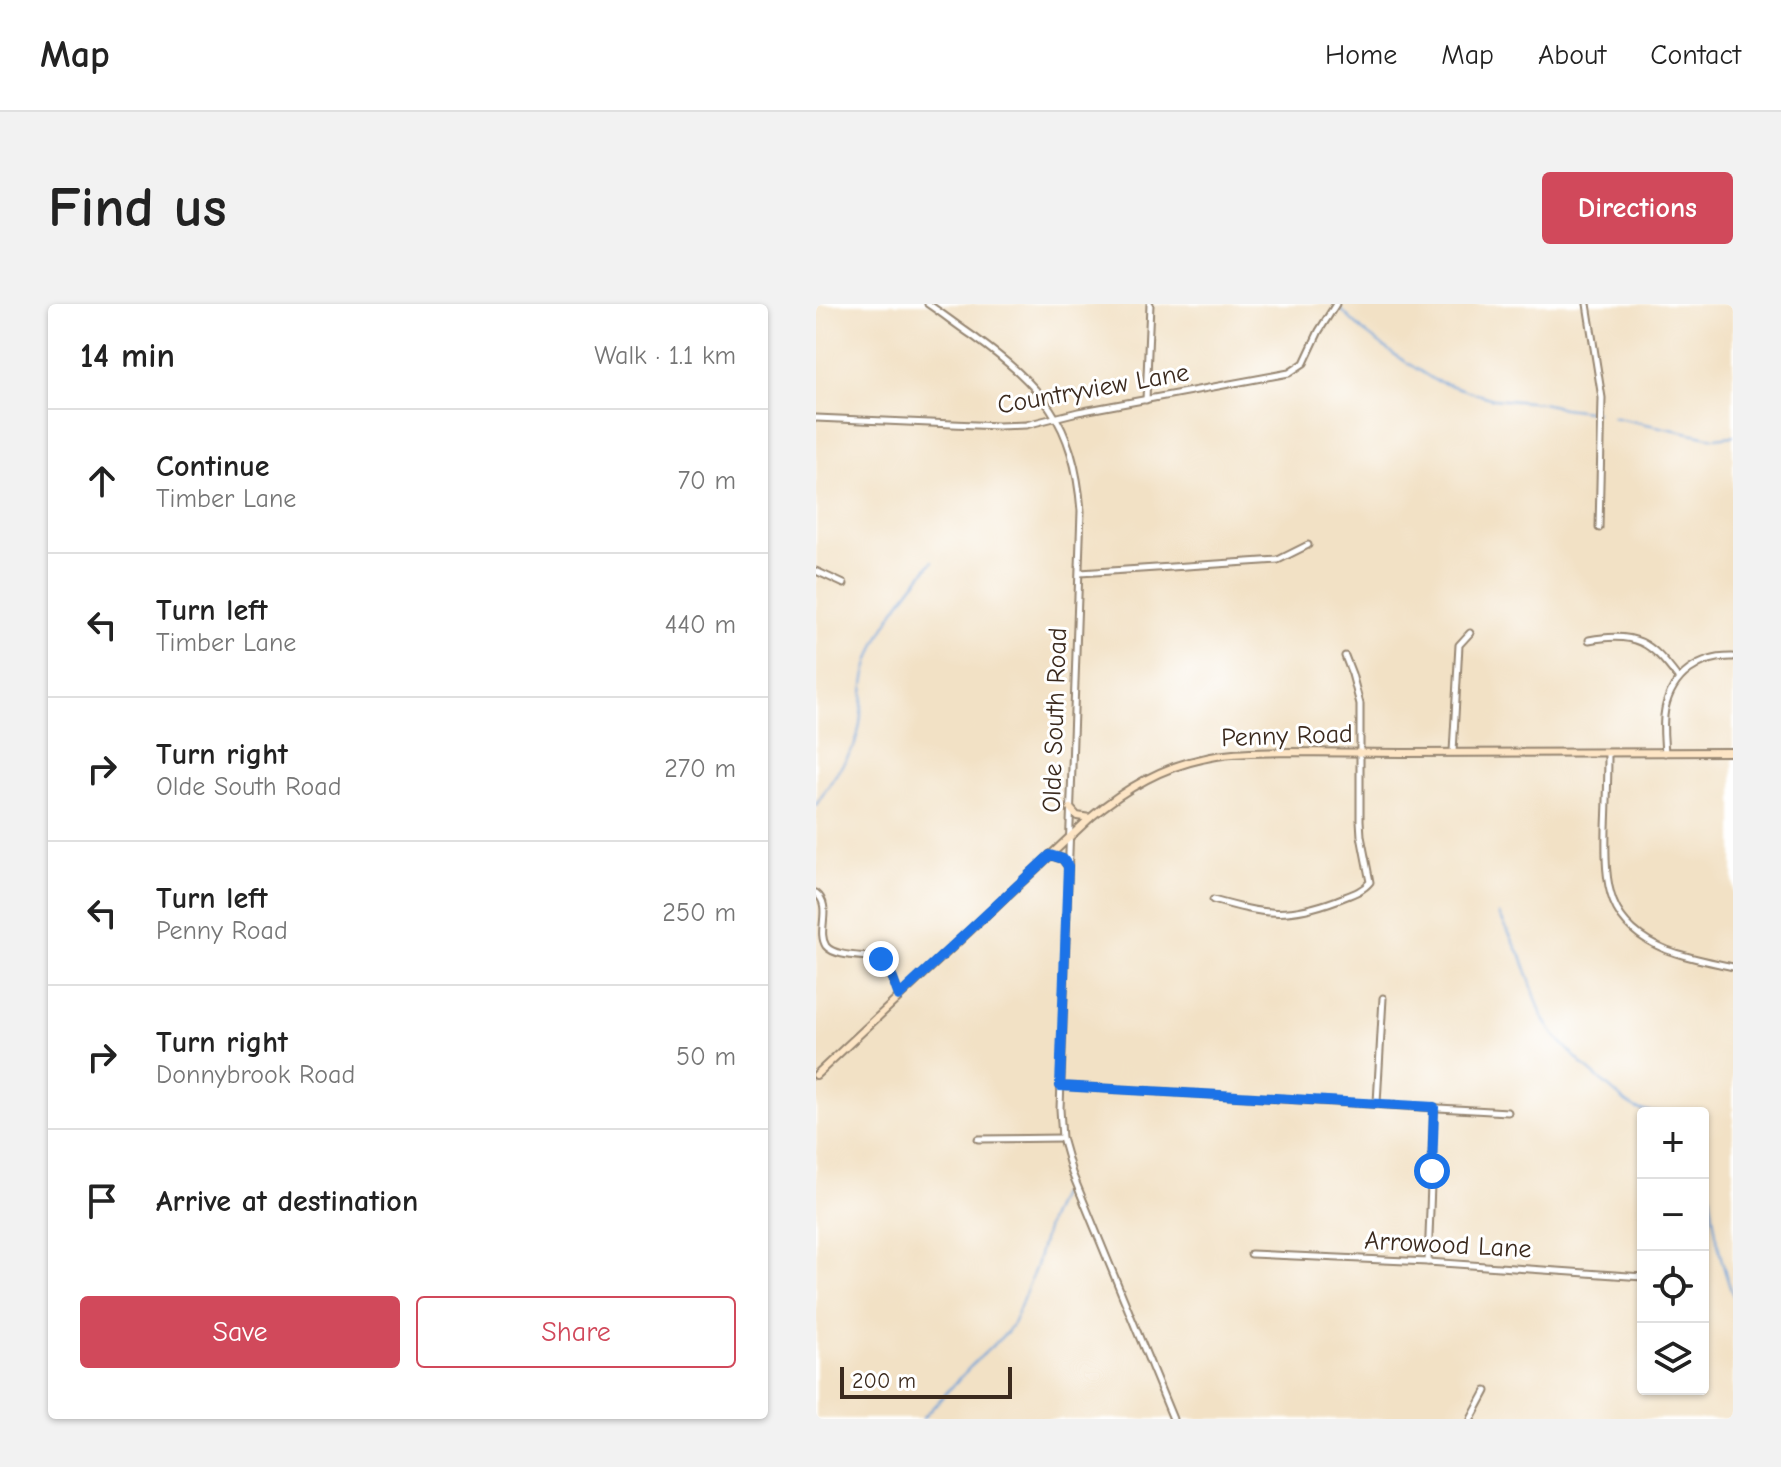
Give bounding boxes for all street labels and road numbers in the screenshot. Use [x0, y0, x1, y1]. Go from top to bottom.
street label: Countryview Lane [995, 357, 1191, 421]
street label: Olde South Road [1037, 627, 1073, 813]
street label: Penny Road [1221, 719, 1353, 753]
street label: Arrowood Lane [1364, 1226, 1532, 1264]

